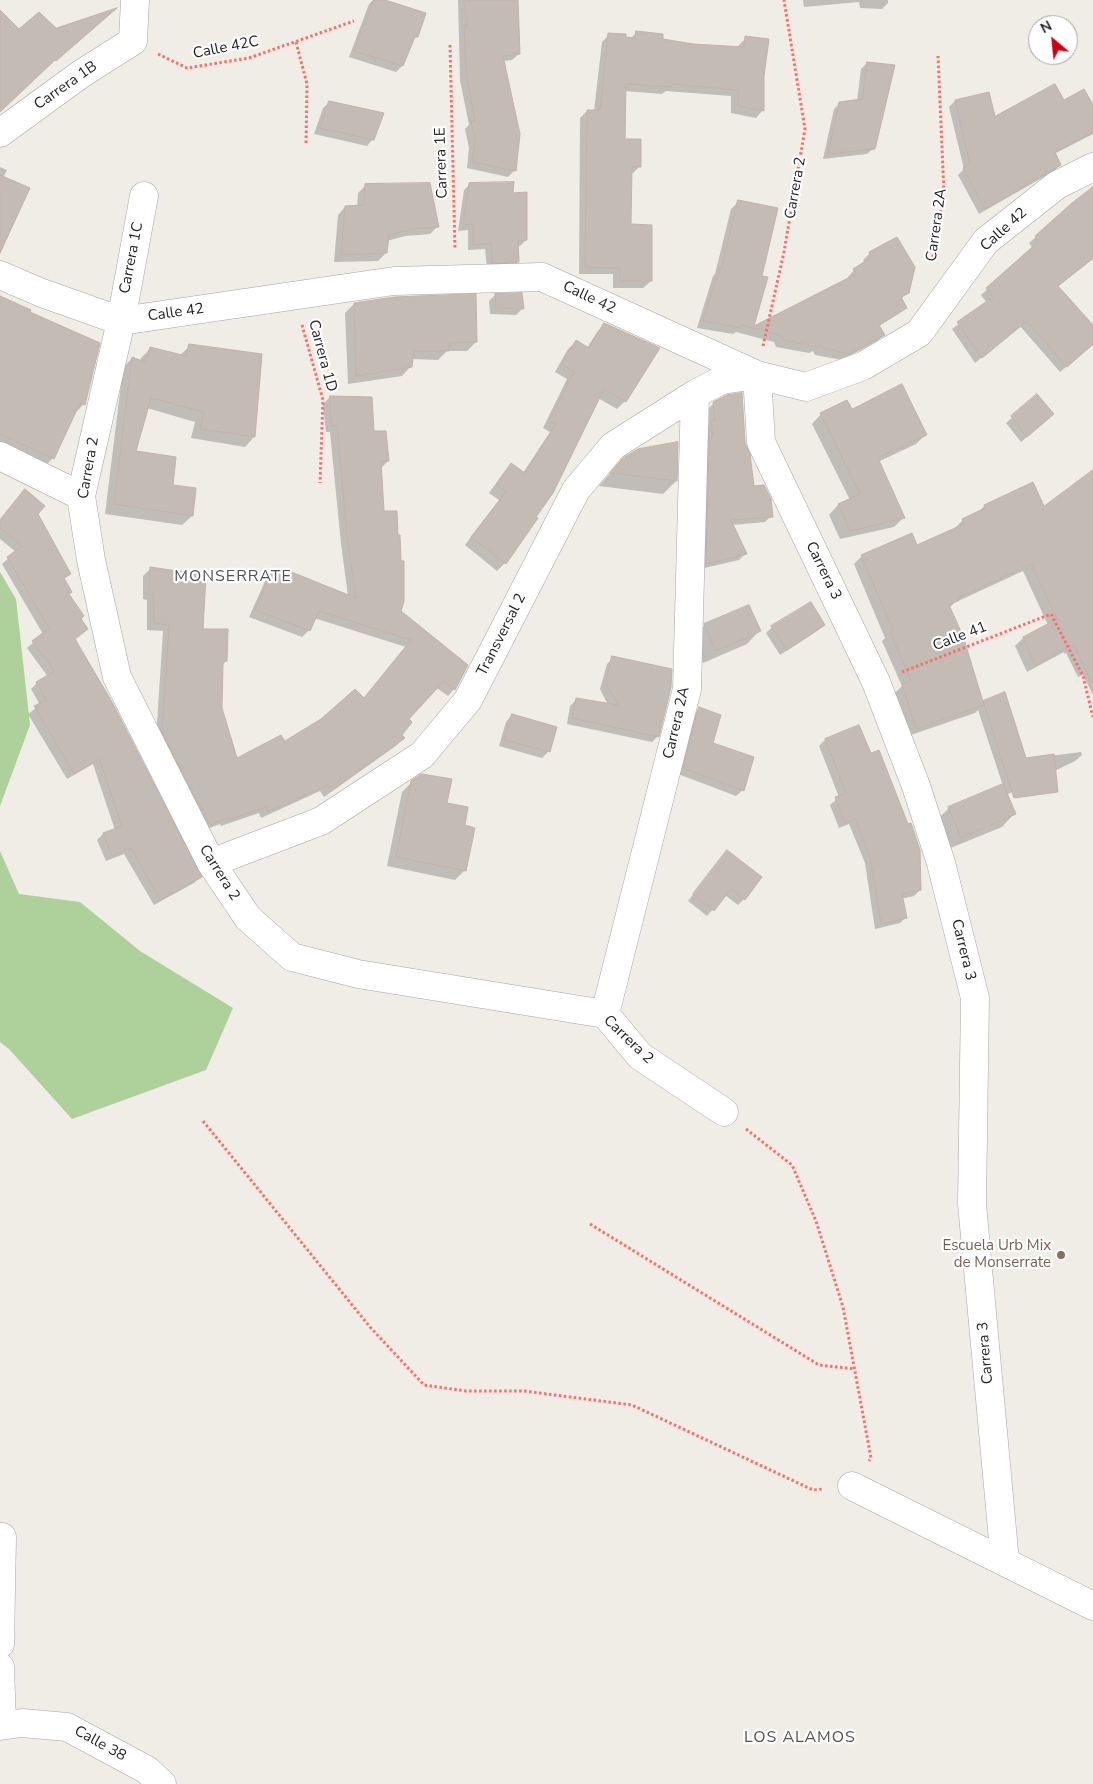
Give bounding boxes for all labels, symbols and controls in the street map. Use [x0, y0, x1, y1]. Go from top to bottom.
north arrow [1028, 15, 1078, 65]
text: N [1037, 16, 1055, 38]
street label: Calle 42C [192, 33, 260, 63]
street label: Carrera 1B [31, 58, 101, 114]
street label: Carrera 1E [432, 127, 452, 199]
street label: Carrera 2 [782, 156, 810, 220]
street label: Carrera 2A [923, 187, 951, 263]
street label: Calle 42 [977, 204, 1031, 256]
street label: Carrera 1C [116, 221, 148, 295]
street label: Calle 42 [560, 278, 618, 318]
street label: Calle 42 [147, 300, 205, 326]
street label: Carrera 1D [304, 318, 340, 394]
street label: Carrera 2 [75, 436, 103, 500]
street label: Carrera 3 [801, 539, 845, 603]
district label: MONSERRATE [173, 567, 293, 587]
street label: Transversal 2 [474, 591, 530, 679]
street label: Calle 41 [930, 618, 990, 656]
street label: Carrera 2A [660, 685, 694, 761]
street label: Carrera 2 [195, 842, 243, 904]
street label: Carrera 3 [947, 917, 979, 983]
street label: Carrera 2 [599, 1012, 657, 1068]
place label: Escuela Urb Mix de Monserrate [942, 1237, 1051, 1272]
marker: Escuela Urb Mix de Monserrate [1055, 1249, 1067, 1261]
street label: Carrera 3 [974, 1321, 998, 1385]
street label: Calle 38 [71, 1722, 129, 1766]
district label: LOS ALAMOS [743, 1728, 857, 1748]

